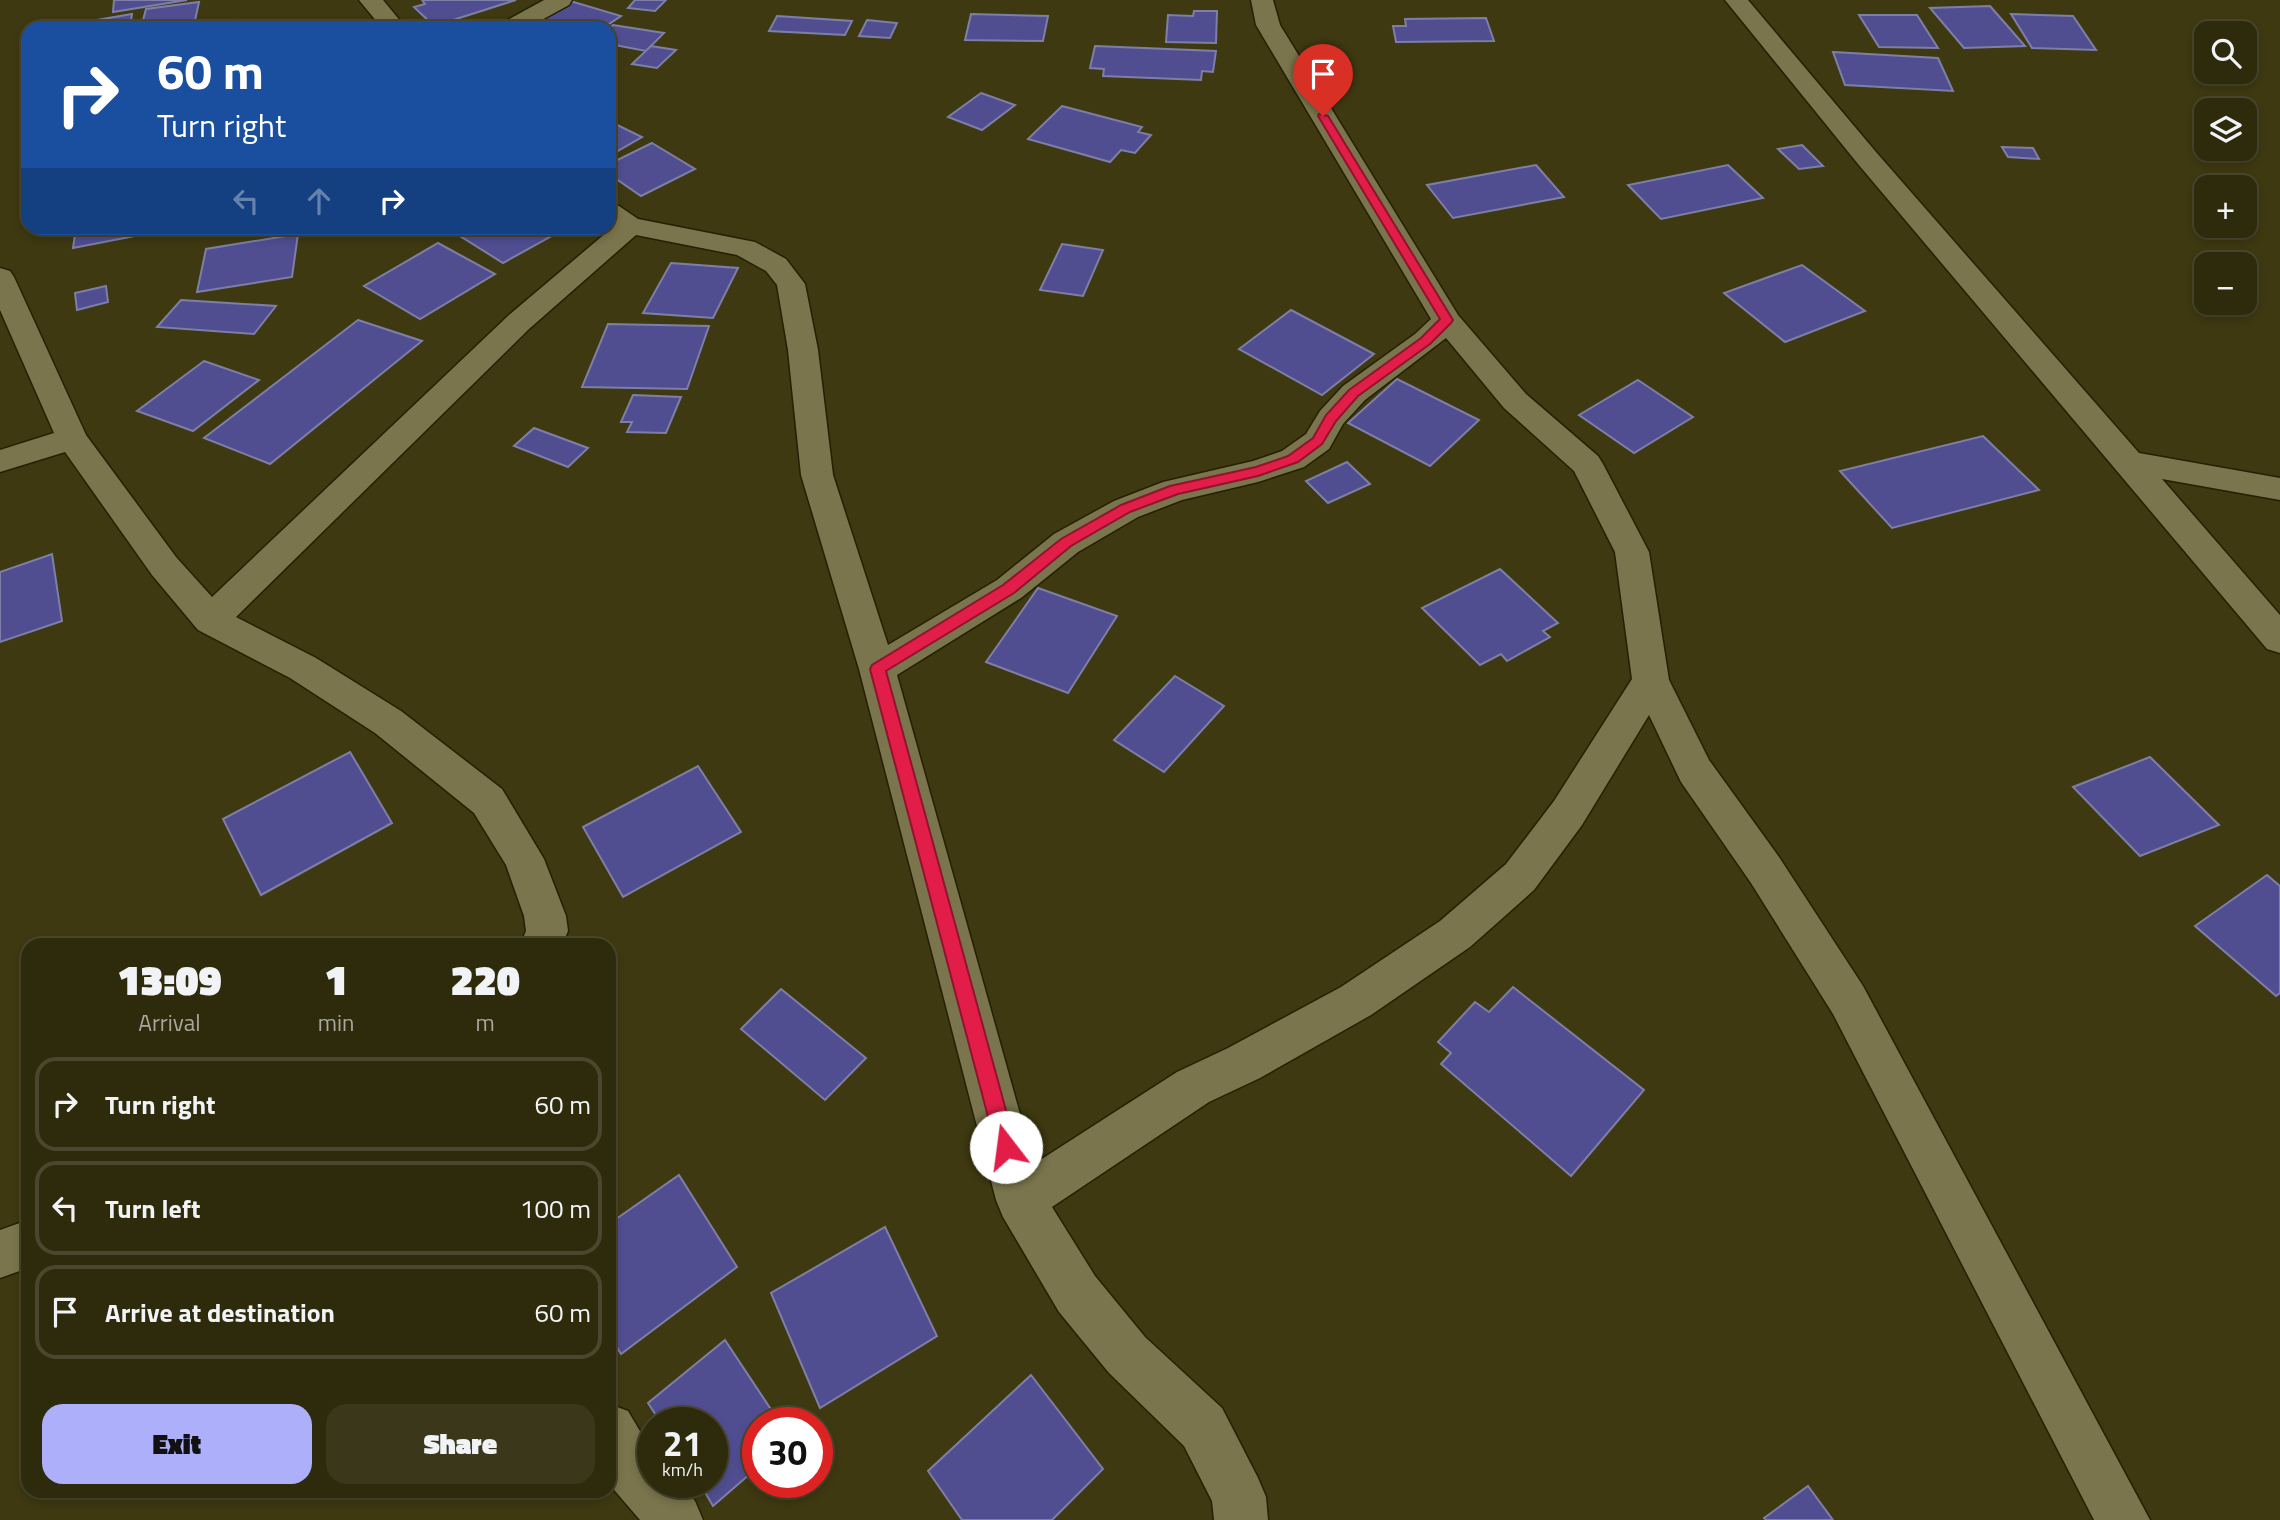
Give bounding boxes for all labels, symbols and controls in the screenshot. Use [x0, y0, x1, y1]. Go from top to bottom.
map controls [2194, 21, 2257, 315]
button: search [2194, 21, 2257, 84]
text: 60 m [157, 33, 264, 108]
pin [1293, 44, 1353, 116]
icon: right [42, 49, 133, 140]
icon: arrive [1304, 55, 1342, 93]
button: layers [2194, 98, 2257, 161]
text: Turn right [157, 101, 286, 149]
button: + [2194, 175, 2257, 238]
icon: left [227, 182, 265, 220]
icon: ahead [300, 182, 338, 220]
icon: right [373, 182, 411, 220]
button: − [2194, 252, 2257, 315]
text: 13:09 [117, 947, 222, 1011]
text: 1 [325, 947, 348, 1011]
text: 220 [451, 947, 520, 1011]
text: Arrival [138, 1005, 201, 1040]
text: min [318, 1005, 354, 1040]
text: m [476, 1005, 495, 1040]
icon: right [46, 1085, 84, 1123]
text: Turn right [105, 1085, 216, 1124]
text: 60 m [534, 1085, 591, 1124]
position arrow [969, 1110, 1043, 1184]
icon: left [46, 1189, 84, 1227]
text: Turn left [105, 1189, 200, 1228]
text: 100 m [520, 1189, 591, 1228]
icon: arrive [46, 1293, 84, 1331]
text: Arrive at destination [105, 1293, 335, 1332]
text: 60 m [534, 1293, 591, 1332]
button: Exit [42, 1404, 312, 1484]
button: Share [326, 1404, 595, 1484]
speed limit sign: 30 [742, 1407, 833, 1498]
text: 21 [663, 1416, 702, 1470]
text: km/h [662, 1456, 703, 1483]

